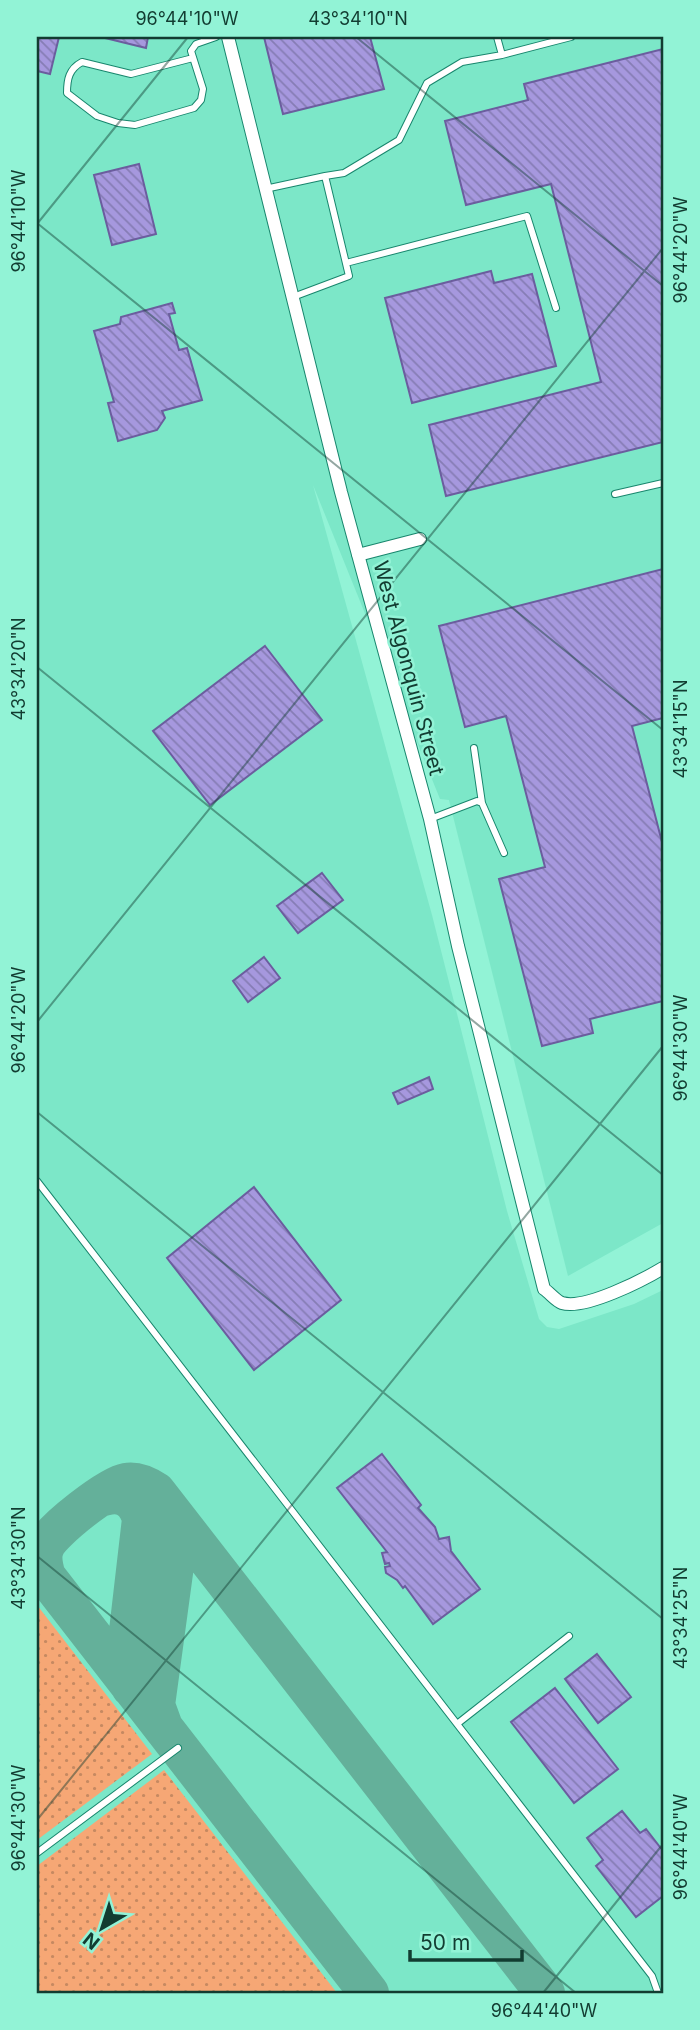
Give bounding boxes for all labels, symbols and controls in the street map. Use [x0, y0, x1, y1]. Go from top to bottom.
text: 96°44'10"W [135, 8, 239, 29]
text: 43°34'10"N [308, 8, 408, 29]
text: 96°44'10"W [8, 169, 29, 273]
text: 96°44'20"W [670, 196, 691, 303]
street label: West Algonquin Street [368, 558, 450, 778]
text: 43°34'20"N [8, 617, 29, 721]
text: 43°34'15"N [670, 679, 691, 779]
text: 96°44'20"W [8, 966, 29, 1073]
text: 96°44'30"W [670, 994, 691, 1101]
text: 43°34'30"N [8, 1506, 29, 1610]
text: 43°34'25"N [670, 1567, 691, 1669]
text: 96°44'30"W [8, 1764, 29, 1871]
text: 96°44'40"W [670, 1794, 691, 1900]
north arrow [66, 1894, 136, 1964]
scale bar [410, 1918, 522, 1962]
text: N [79, 1927, 104, 1954]
text: 50 m [420, 1930, 470, 1955]
text: 96°44'40"W [491, 2000, 597, 2021]

